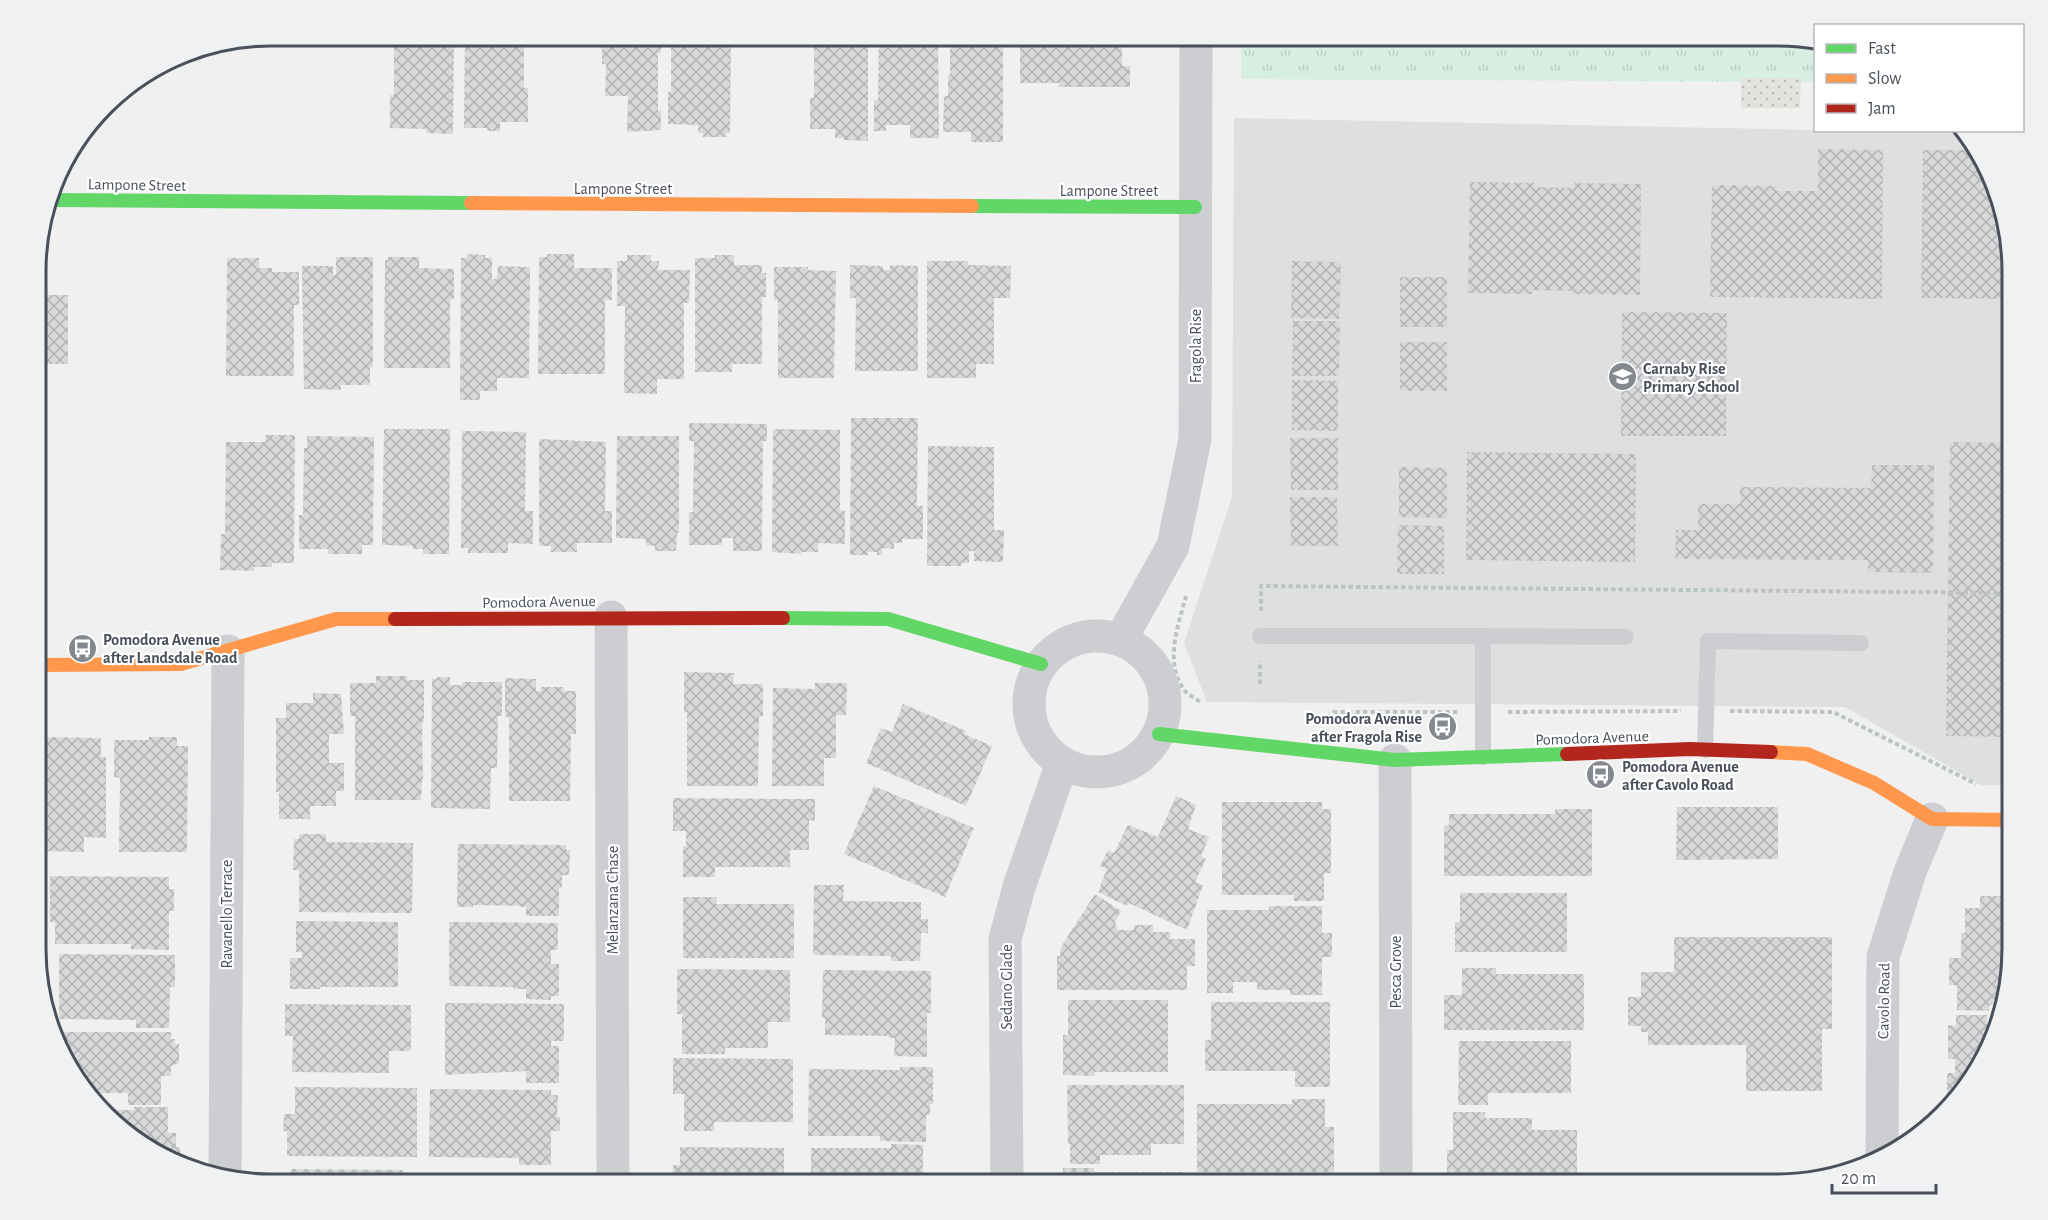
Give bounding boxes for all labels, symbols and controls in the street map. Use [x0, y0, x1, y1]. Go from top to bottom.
legend [1814, 24, 2024, 132]
text: Fast [1868, 40, 1896, 58]
text: Slow [1868, 70, 1901, 88]
text: Jam [1868, 100, 1896, 118]
street label: Lampone Street [88, 176, 186, 194]
street label: Lampone Street [574, 181, 672, 197]
street label: Lampone Street [1060, 183, 1158, 199]
street label: Fragola Rise [1188, 309, 1204, 383]
school or university icon: Carnaby Rise Primary School [1606, 361, 1638, 393]
place label: Carnaby Rise Primary School [1643, 361, 1740, 396]
street label: Pomodora Avenue [482, 593, 596, 611]
bus stop icon: Pomodora Avenue after Landsdale Road [66, 632, 98, 664]
place label: Pomodora Avenue after Landsdale Road [103, 632, 238, 666]
place label: Pomodora Avenue after Fragola Rise [1305, 711, 1422, 745]
bus stop icon: Pomodora Avenue after Fragola Rise [1427, 711, 1459, 743]
street label: Pomodora Avenue [1535, 728, 1649, 748]
bus stop icon: Pomodora Avenue after Cavolo Road [1585, 759, 1617, 791]
place label: Pomodora Avenue after Cavolo Road [1622, 759, 1739, 793]
street label: Melanzana Chase [605, 846, 621, 954]
street label: Ravanello Terrace [219, 860, 235, 968]
street label: Pesca Grove [1388, 936, 1404, 1008]
street label: Sedano Glade [999, 944, 1015, 1030]
street label: Cavolo Road [1875, 963, 1893, 1039]
scale bar [1832, 1157, 1936, 1195]
text: 20 m [1841, 1170, 1876, 1188]

